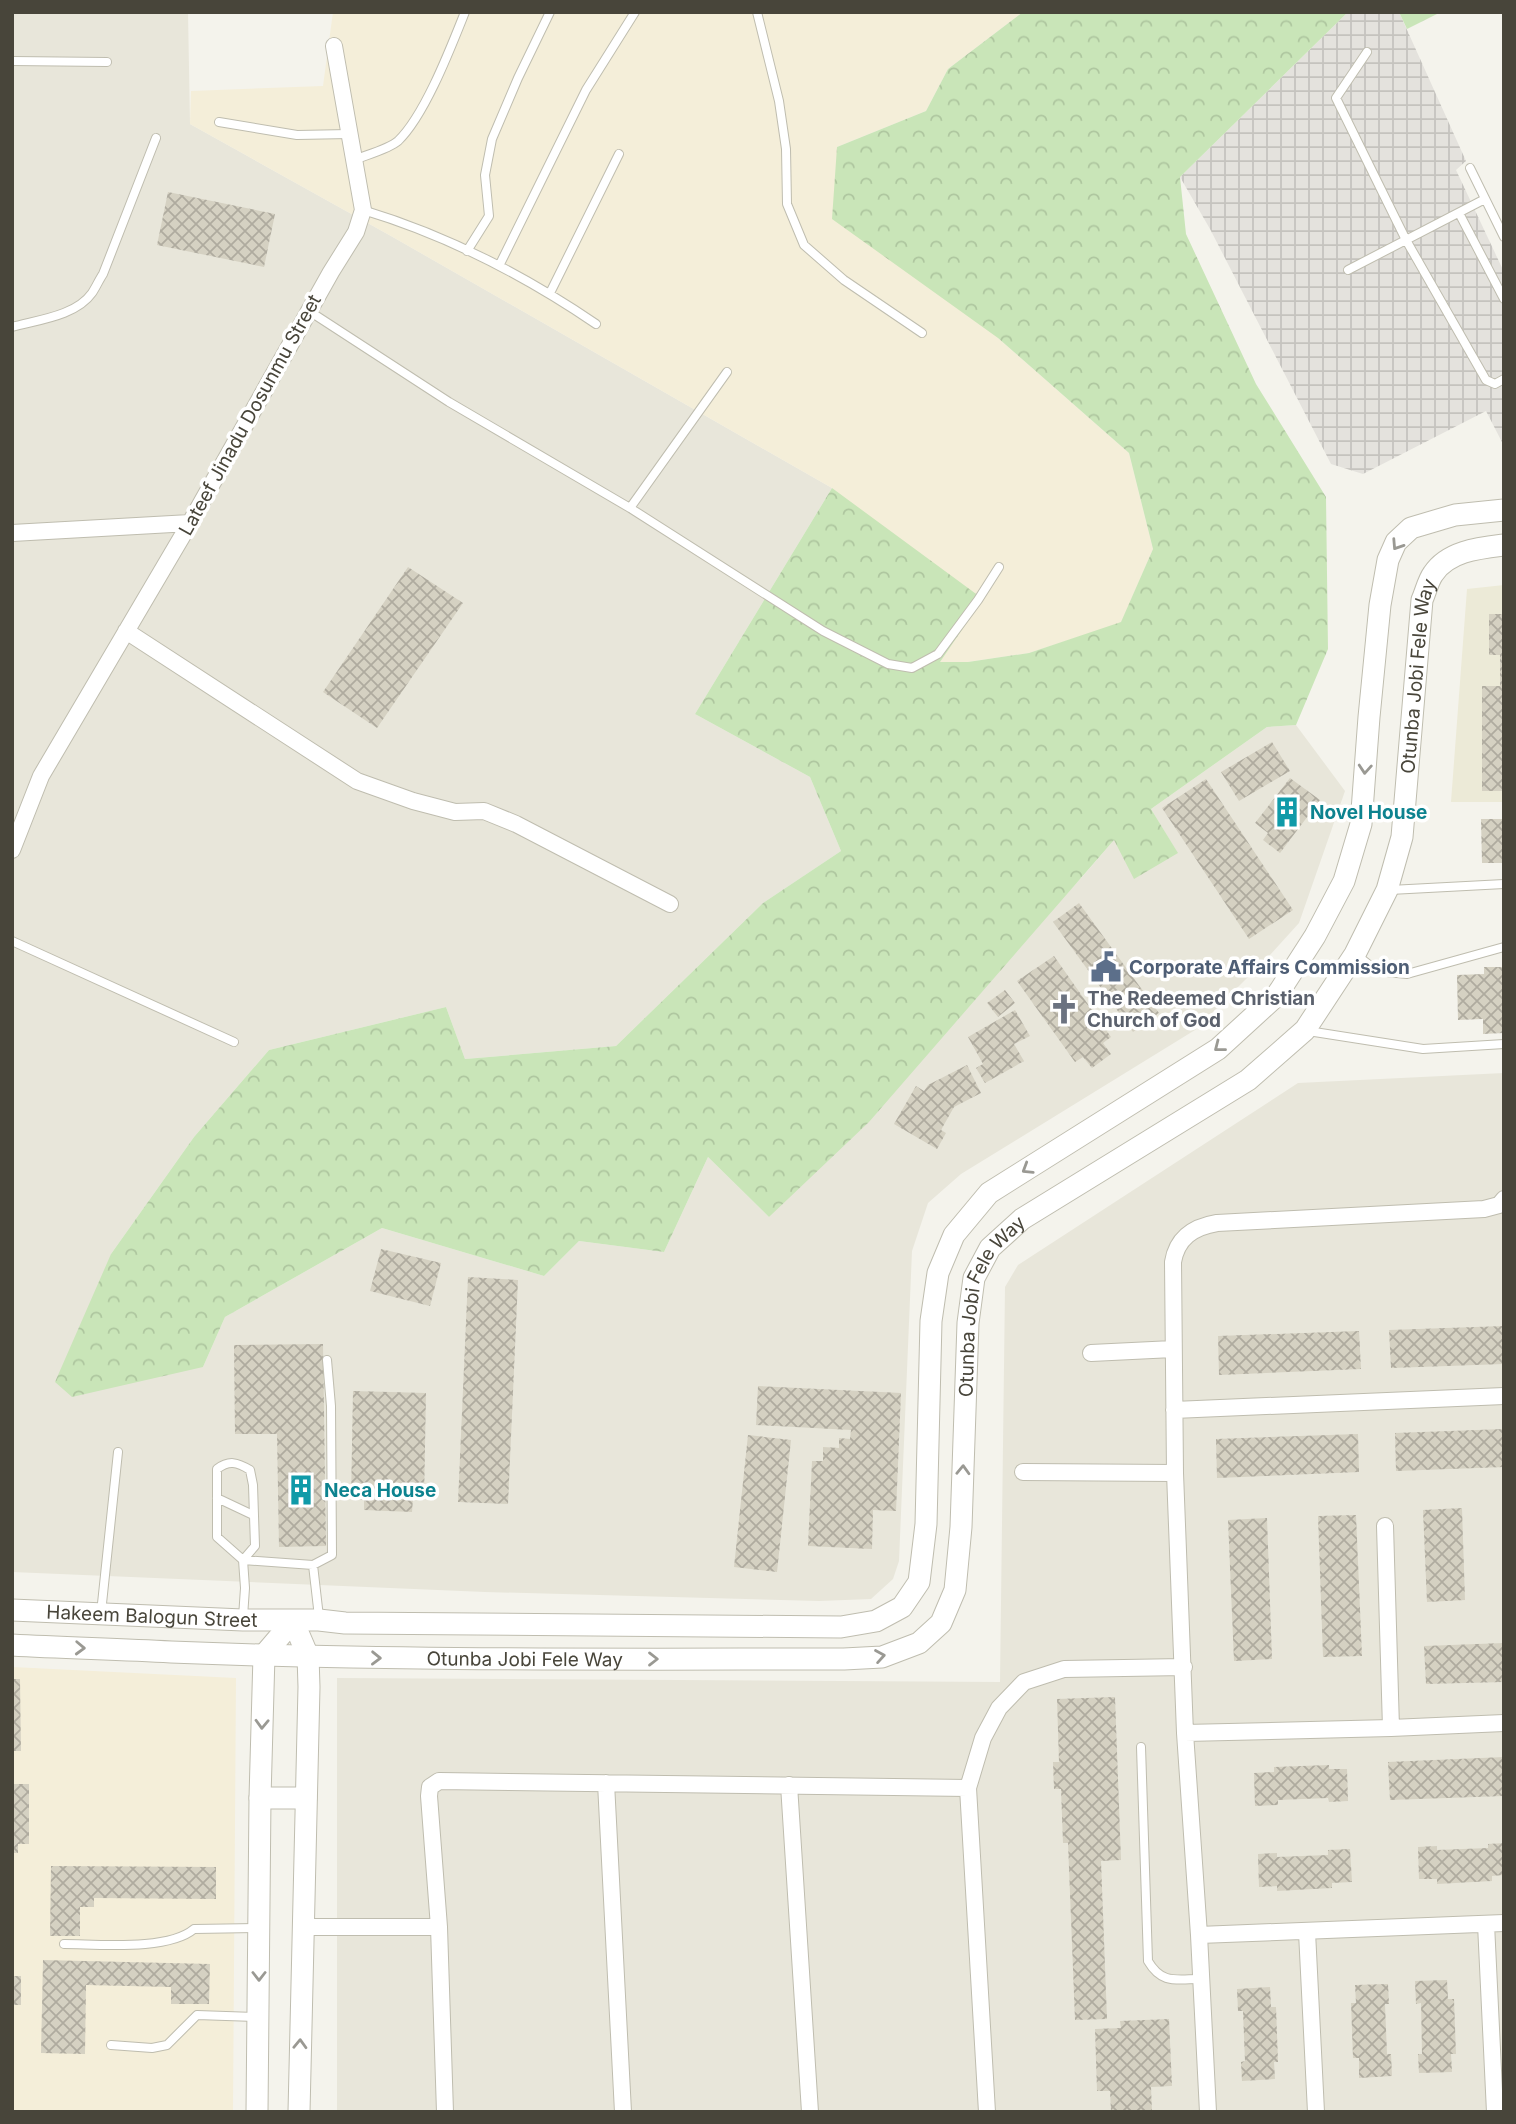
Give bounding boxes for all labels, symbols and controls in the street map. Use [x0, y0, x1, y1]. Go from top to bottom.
street label: Lateef Jinadu Dosunmu Street [174, 290, 326, 540]
one-way arrow [1392, 537, 1405, 550]
street label: Otunba Jobi Fele Way [1396, 575, 1441, 775]
one-way arrow [1358, 764, 1373, 775]
building icon: Novel House [1270, 795, 1304, 829]
place label: Novel House [1310, 801, 1427, 824]
public building icon: Corporate Affairs Commission [1089, 950, 1123, 984]
place label: Corporate Affairs Commission [1129, 956, 1410, 979]
place label: The Redeemed Christian Church of God [1087, 987, 1315, 1032]
church icon: The Redeemed Christian Church of God [1047, 992, 1081, 1026]
one-way arrow [1214, 1039, 1226, 1052]
one-way arrow [1022, 1161, 1035, 1174]
street label: Otunba Jobi Fele Way [954, 1210, 1030, 1397]
one-way arrow [956, 1465, 971, 1476]
building icon: Neca House [284, 1473, 318, 1507]
place label: Neca House [324, 1479, 436, 1502]
street label: Hakeem Balogun Street [46, 1600, 257, 1632]
one-way arrow [75, 1640, 86, 1655]
street label: Otunba Jobi Fele Way [426, 1647, 623, 1671]
one-way arrow [874, 1649, 886, 1664]
one-way arrow [371, 1650, 382, 1666]
one-way arrow [648, 1651, 658, 1667]
one-way arrow [255, 1718, 270, 1729]
one-way arrow [251, 1971, 267, 1981]
one-way arrow [293, 2038, 308, 2049]

